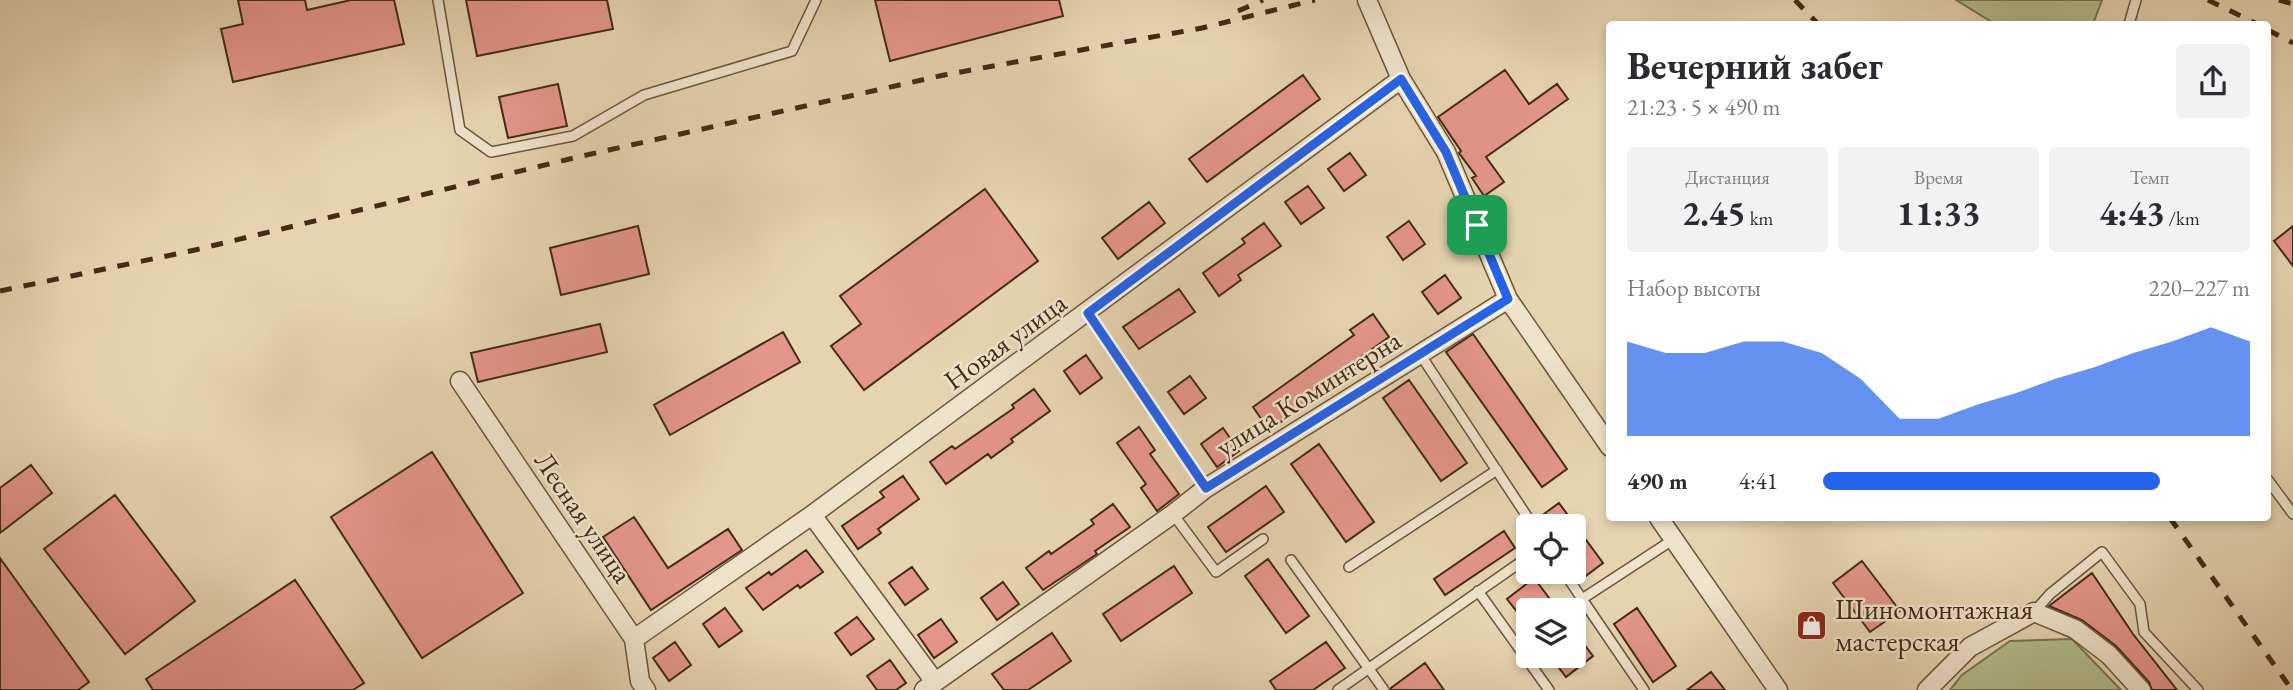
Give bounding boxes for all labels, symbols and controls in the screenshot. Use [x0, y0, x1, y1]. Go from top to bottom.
text: Вечерний забег [1627, 41, 1883, 90]
button: share [2176, 44, 2250, 118]
text: 21:23 · 5 × 490 m [1627, 92, 1780, 122]
text: Дистанция [1685, 165, 1770, 190]
text: Время [1914, 165, 1963, 190]
text: Темп [2130, 165, 2169, 190]
text: 2.45 [1682, 190, 1746, 235]
text: 11:33 [1897, 190, 1980, 235]
text: 4:43 [2099, 190, 2165, 235]
pin [1447, 195, 1507, 255]
icon: arrive [1458, 206, 1496, 244]
text: km [1746, 206, 1773, 231]
text: /km [2165, 206, 2200, 231]
text: Набор высоты [1627, 273, 1761, 303]
text: 220–227 m [2149, 273, 2250, 303]
street label: Новая улица [937, 284, 1074, 398]
street label: улица Коминтерна [1209, 321, 1408, 464]
street label: Лесная улица [527, 444, 642, 590]
text: 490 m [1627, 466, 1688, 496]
text: 4:41 [1739, 466, 1778, 496]
map controls [1516, 514, 1586, 668]
button: locate [1516, 514, 1586, 584]
place label: Шиномонтажная мастерская [1835, 591, 2033, 659]
button: layers [1516, 598, 1586, 668]
shop icon: Шиномонтажная мастерская [1795, 608, 1829, 642]

